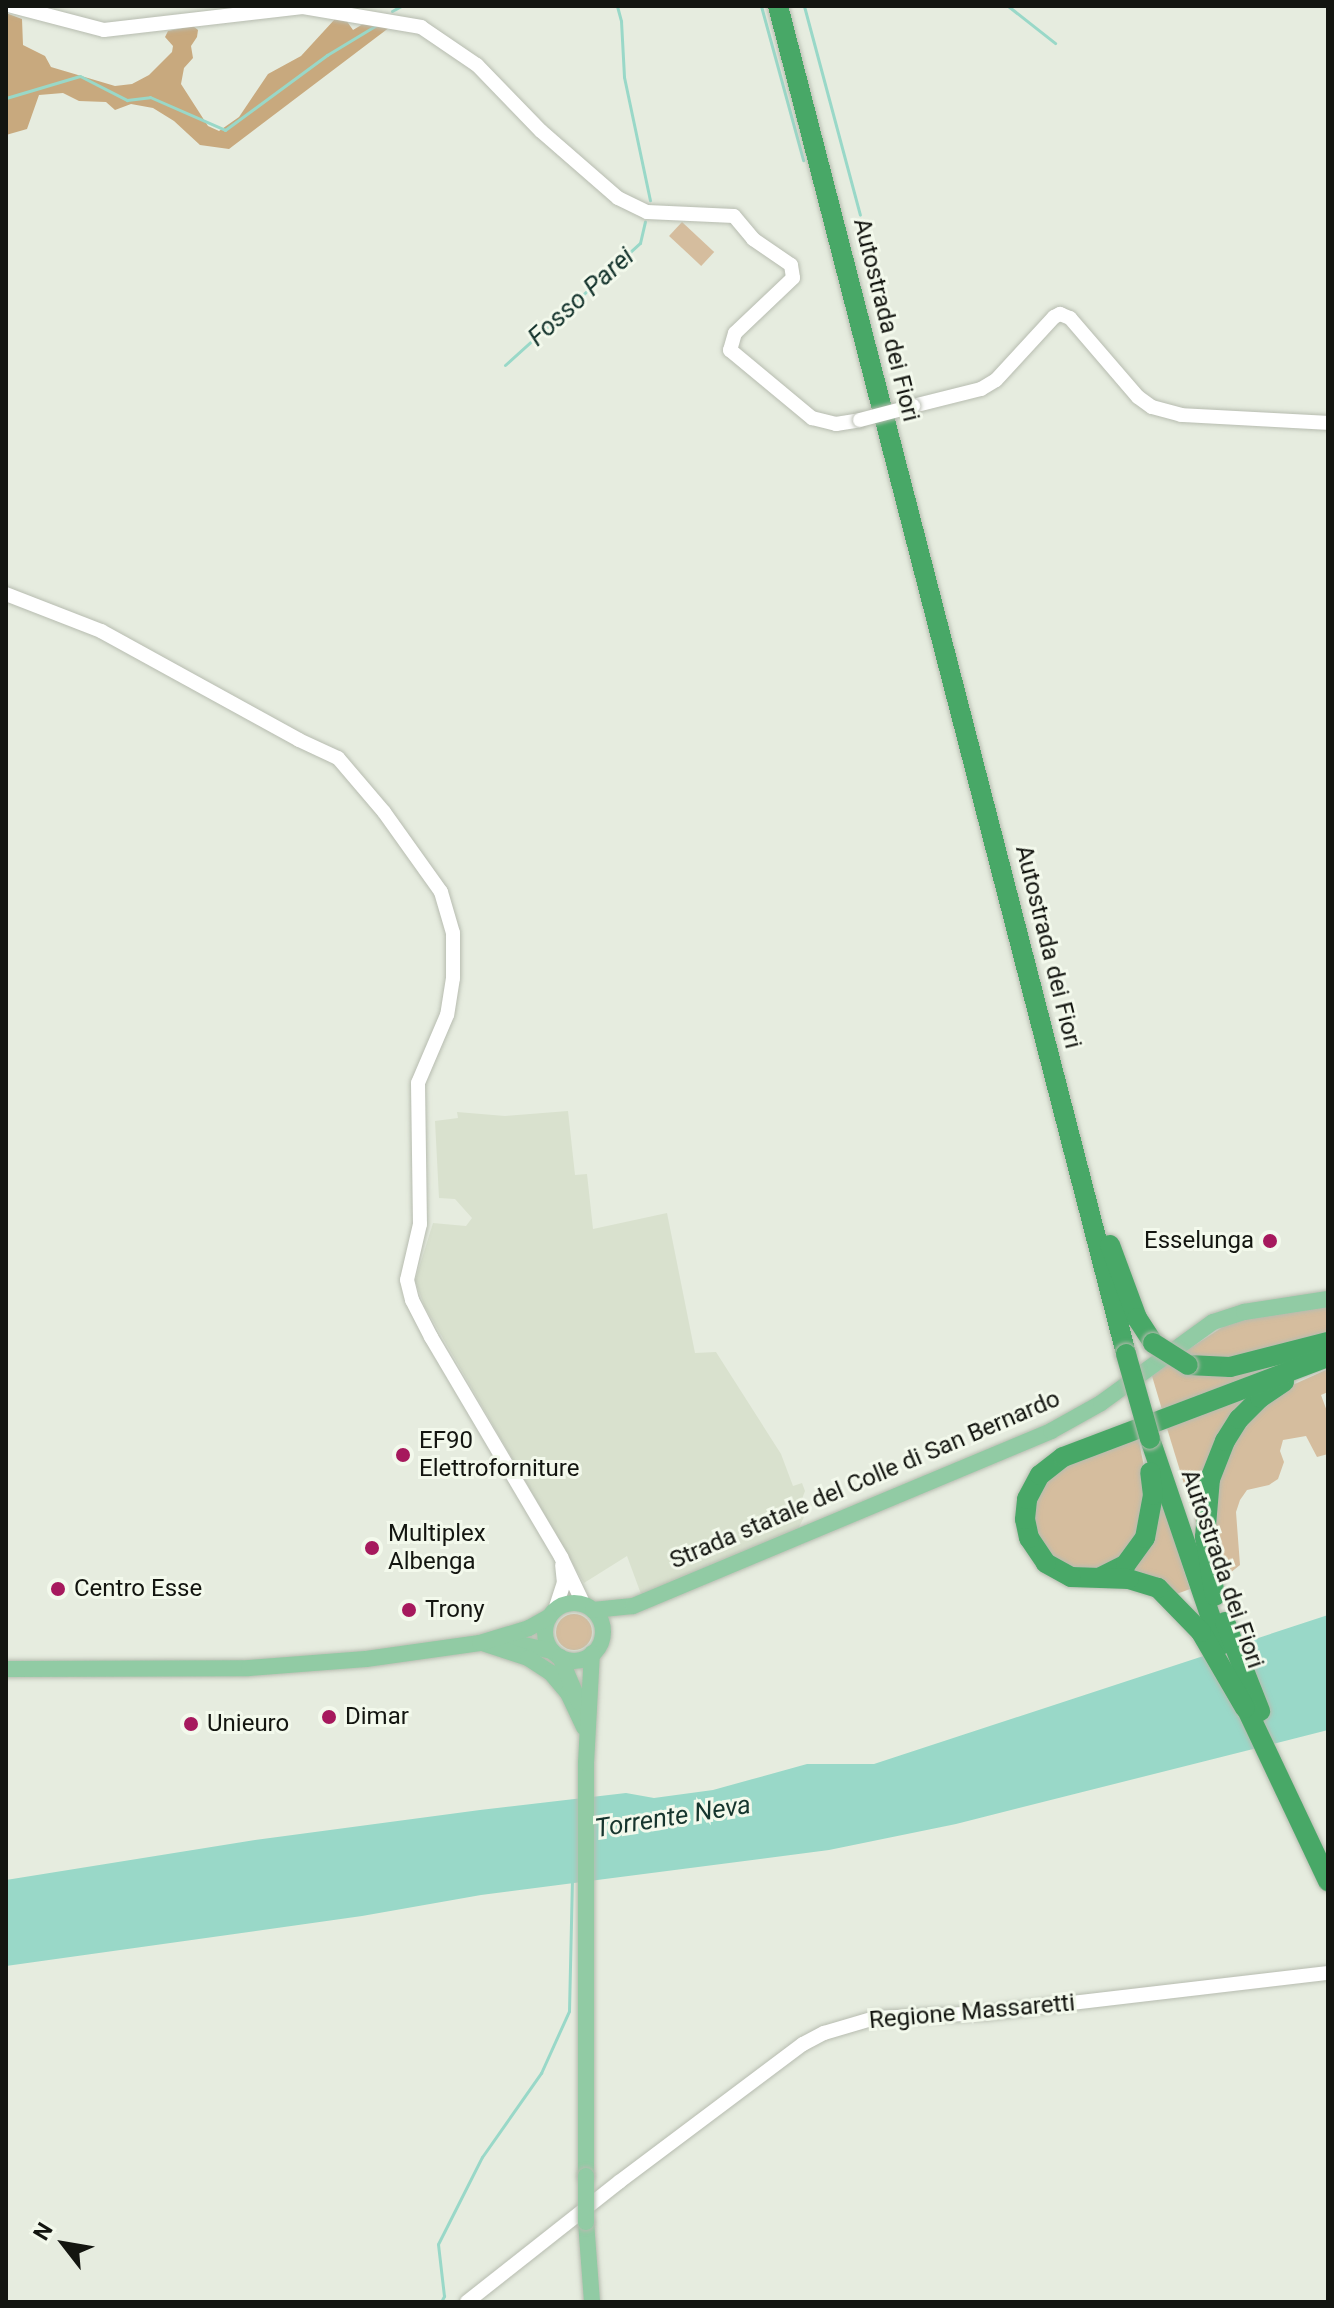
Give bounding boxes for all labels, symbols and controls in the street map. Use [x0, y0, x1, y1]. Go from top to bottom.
street label: Autostrada dei Fiori [847, 215, 925, 425]
water label: Fosso Parei [521, 241, 641, 353]
street label: Autostrada dei Fiori [1009, 842, 1087, 1052]
place label: Esselunga [1144, 1227, 1254, 1255]
marker: Esselunga [1261, 1232, 1279, 1250]
street label: Strada statale del Colle di San Bernardo [666, 1385, 1064, 1575]
place label: EF90 Elettroforniture [419, 1427, 579, 1483]
marker: EF90 Elettroforniture [394, 1446, 412, 1464]
street label: Autostrada dei Fiori [1174, 1466, 1270, 1672]
place label: Multiplex Albenga [388, 1520, 486, 1576]
marker: Multiplex Albenga [363, 1539, 381, 1557]
place label: Centro Esse [74, 1575, 202, 1603]
marker: Centro Esse [49, 1580, 67, 1598]
place label: Trony [425, 1596, 485, 1624]
marker: Trony [400, 1601, 418, 1619]
place label: Dimar [345, 1703, 409, 1731]
marker: Dimar [320, 1708, 338, 1726]
place label: Unieuro [207, 1710, 289, 1738]
marker: Unieuro [182, 1715, 200, 1733]
water label: Torrente Neva [593, 1789, 753, 1845]
street label: Regione Massaretti [868, 1989, 1076, 2035]
north arrow [24, 2204, 104, 2284]
text: N [28, 2218, 58, 2244]

